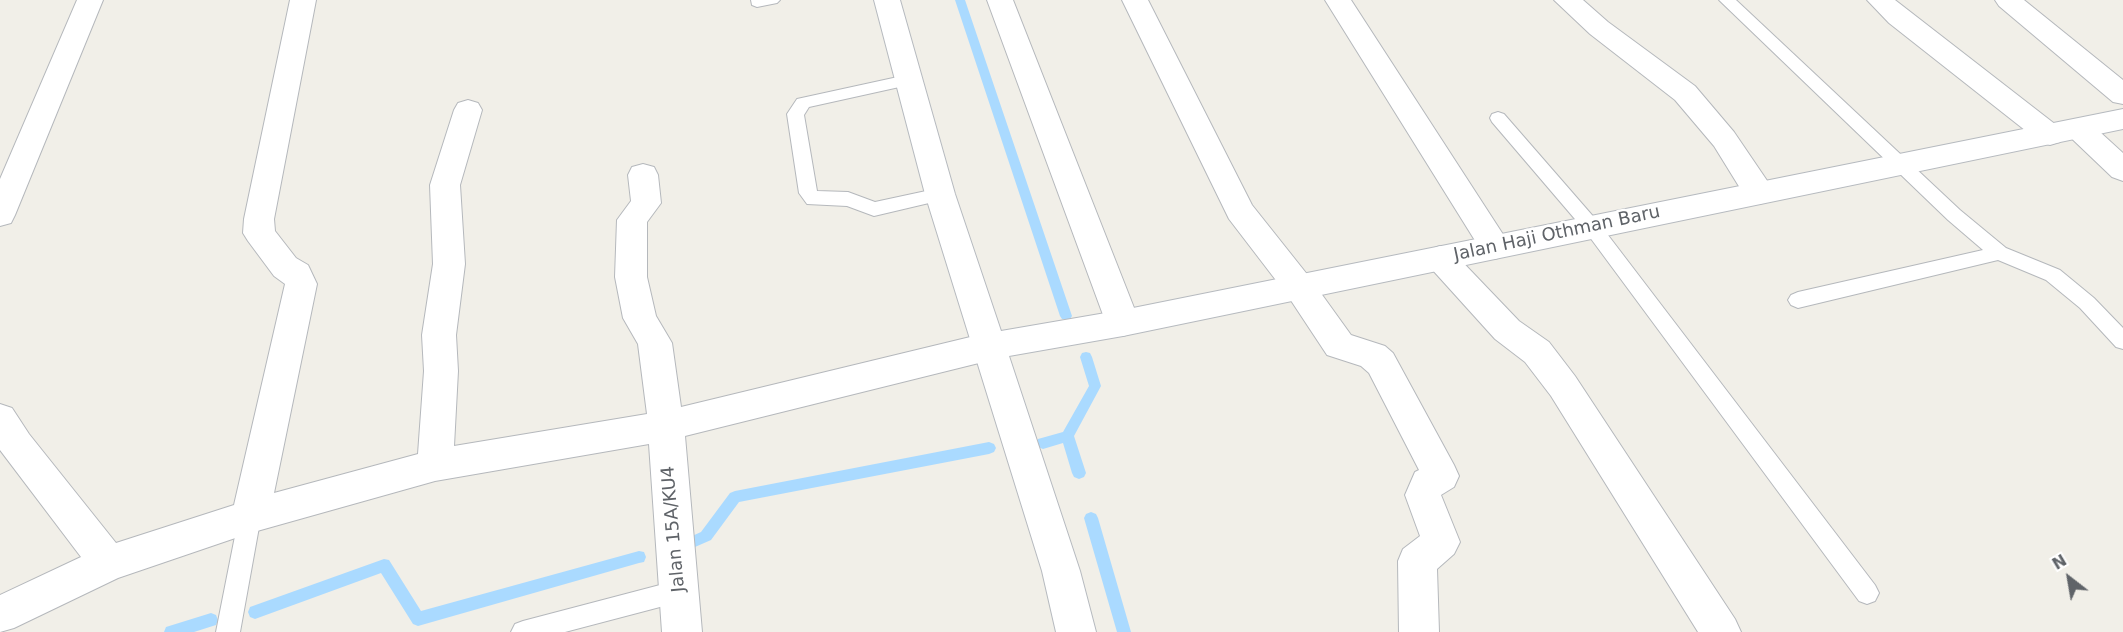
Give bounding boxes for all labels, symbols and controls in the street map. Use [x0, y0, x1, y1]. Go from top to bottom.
street label: Jalan Haji Othman Baru [1452, 202, 1662, 266]
street label: Jalan 15A/KU4 [658, 465, 690, 593]
north arrow [2039, 548, 2099, 608]
text: N [2049, 551, 2070, 574]

